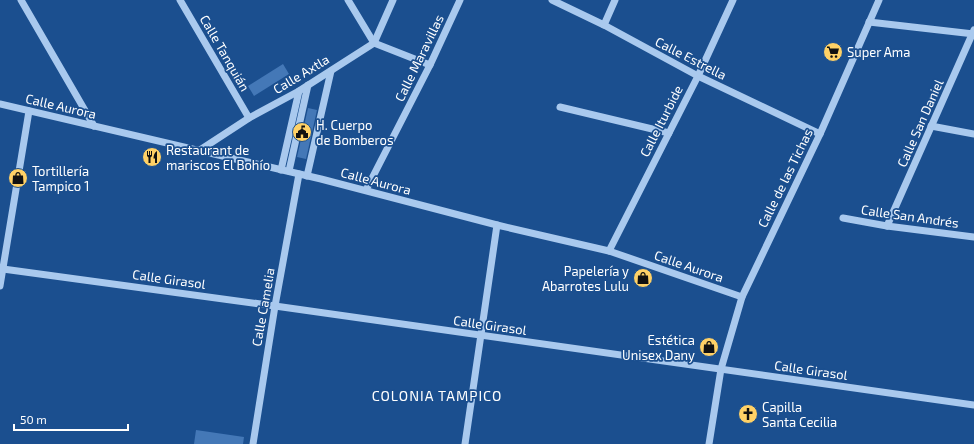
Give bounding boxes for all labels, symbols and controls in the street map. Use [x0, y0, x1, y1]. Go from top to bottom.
street label: Calle Tanquián [197, 12, 253, 94]
street label: Calle Maravillas [391, 12, 447, 104]
street label: Calle Estrella [653, 33, 729, 83]
supermarket icon: Super Ama [822, 41, 844, 63]
place label: Super Ama [847, 44, 910, 60]
street label: Calle Axtla [270, 51, 332, 97]
street label: Calle San Daniel [893, 76, 947, 169]
street label: Calle Iturbide [636, 83, 686, 159]
street label: Calle Aurora [24, 90, 98, 122]
place label: H. Cuerpo de Bomberos [316, 117, 394, 148]
public building icon: H. Cuerpo de Bomberos [291, 121, 313, 143]
street label: Calle de las Tichas [754, 126, 816, 230]
place label: Restaurant de mariscos El Bohío [166, 142, 270, 173]
restaurant icon: Restaurant de mariscos El Bohío [141, 146, 163, 168]
place label: Tortillería Tampico 1 [32, 163, 89, 194]
street label: Calle Aurora [339, 164, 413, 198]
shop icon: Tortillería Tampico 1 [7, 167, 29, 189]
street label: Calle San Andrés [860, 201, 960, 231]
street label: Calle Aurora [652, 247, 726, 285]
place label: Papelería y Abarrotes Lulu [542, 263, 629, 294]
street label: Calle Girasol [131, 266, 207, 292]
street label: Calle Camelia [248, 267, 278, 347]
shop icon: Papelería y Abarrotes Lulu [632, 267, 654, 289]
street label: Calle Girasol [452, 312, 528, 338]
place label: Estética Unisex Dany [622, 332, 695, 363]
shop icon: Estética Unisex Dany [698, 336, 720, 358]
street label: Calle Girasol [773, 357, 849, 383]
district label: COLONIA TAMPICO [372, 387, 502, 404]
place label: Capilla Santa Cecilia [762, 399, 837, 430]
church icon: Capilla Santa Cecilia [737, 403, 759, 425]
scale bar [14, 406, 128, 432]
text: 50 m [20, 412, 47, 426]

